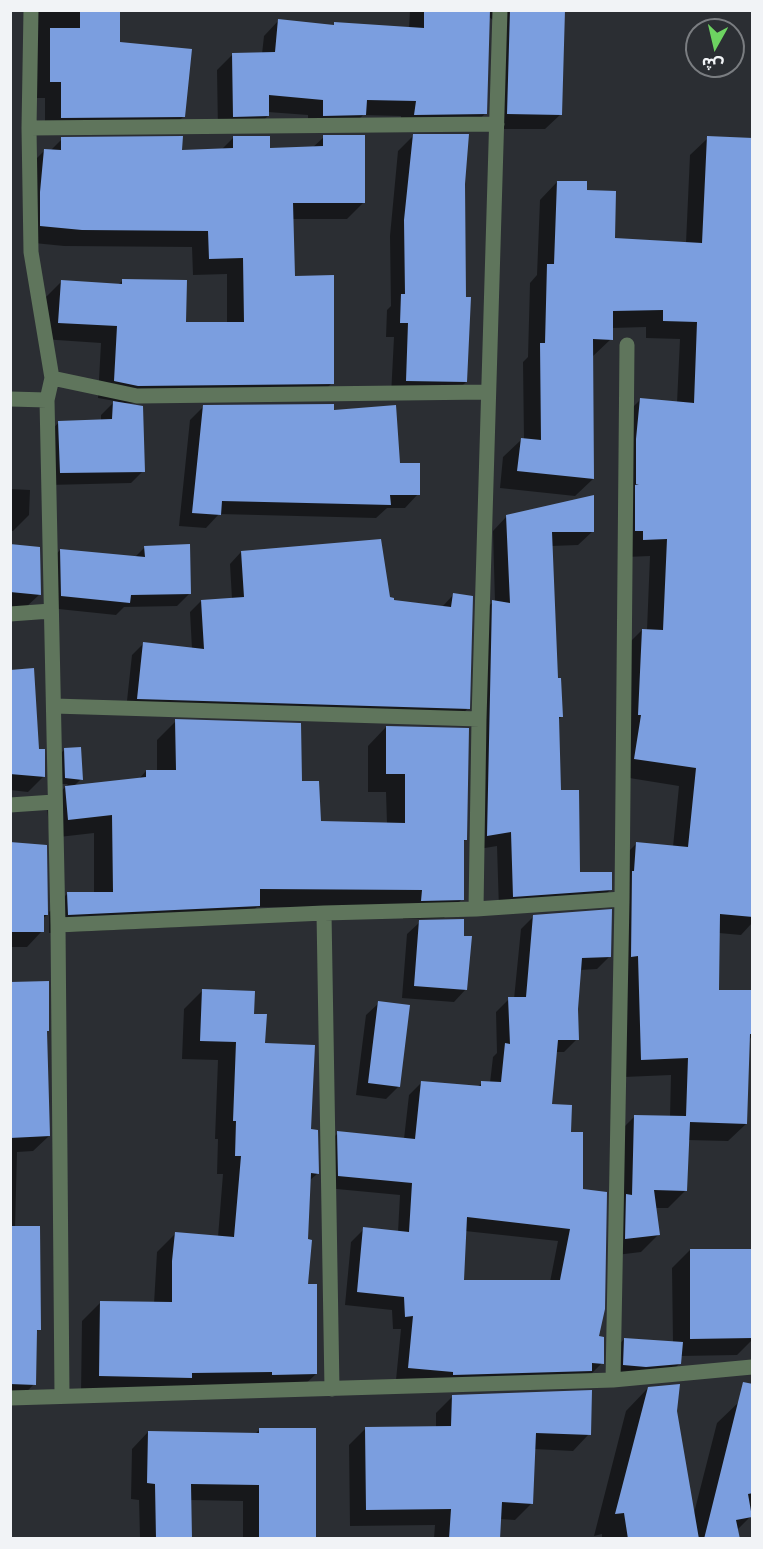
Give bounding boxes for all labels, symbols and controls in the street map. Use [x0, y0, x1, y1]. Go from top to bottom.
north arrow [685, 18, 745, 78]
text: ش [701, 54, 725, 74]

